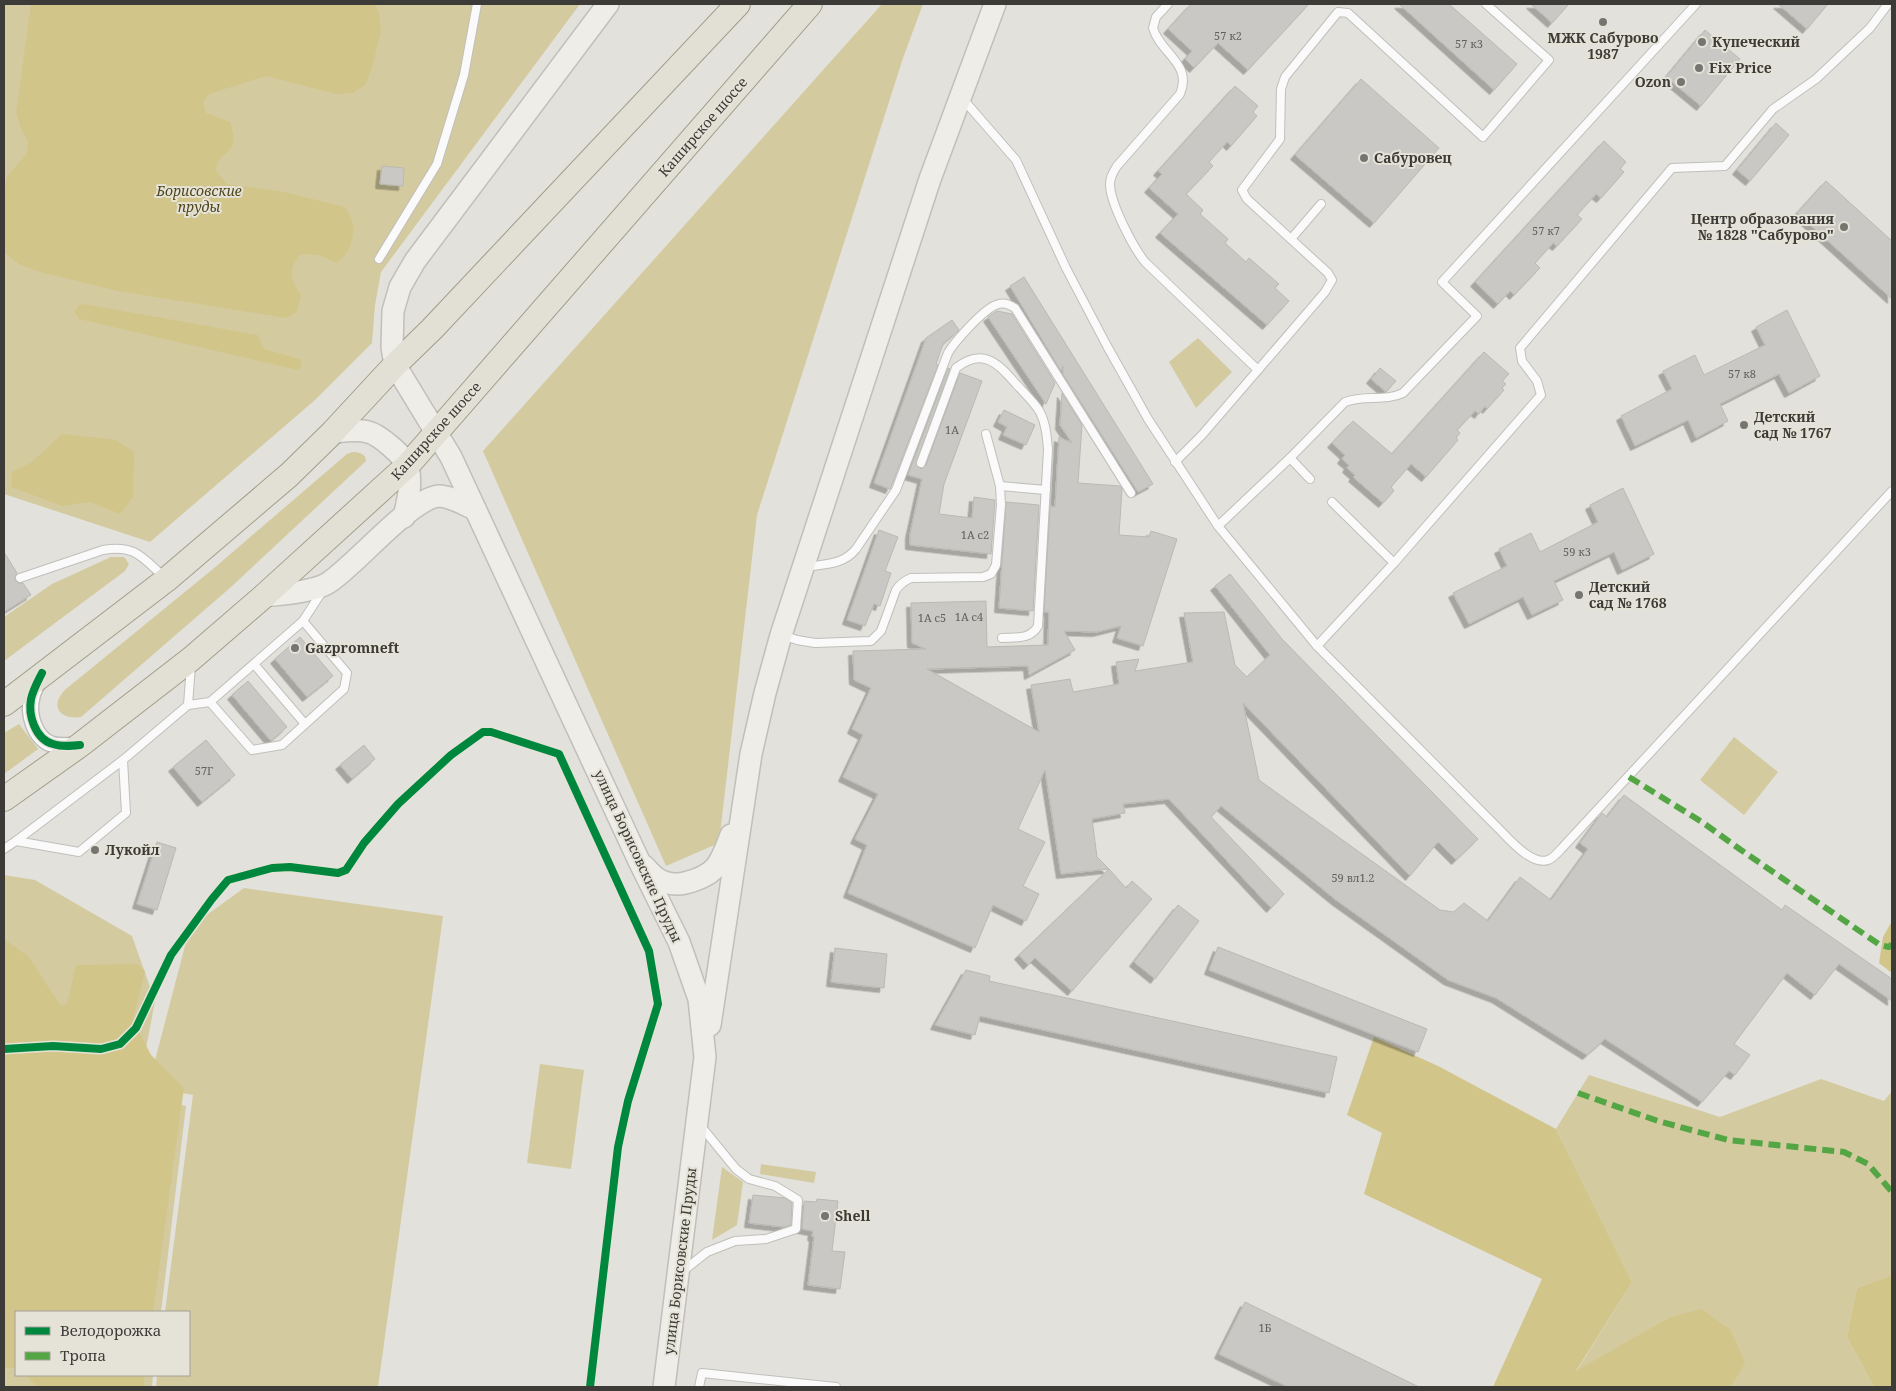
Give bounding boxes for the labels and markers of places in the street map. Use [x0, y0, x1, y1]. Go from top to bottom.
marker: МЖК Сабурово 1987 [1597, 16, 1609, 28]
place label: МЖК Сабурово 1987 [1548, 28, 1658, 63]
place label: Купеческий [1712, 32, 1801, 51]
marker: Купеческий [1696, 36, 1708, 48]
place label: Fix Price [1709, 58, 1772, 77]
marker: Fix Price [1693, 62, 1705, 74]
place label: Ozon [1635, 72, 1671, 91]
marker: Ozon [1675, 76, 1687, 88]
place label: Сабуровец [1374, 148, 1452, 167]
marker: Сабуровец [1358, 152, 1370, 164]
place label: Центр образования № 1828 "Сабурово" [1691, 209, 1834, 244]
marker: Центр образования № 1828 "Сабурово" [1838, 221, 1850, 233]
place label: Детский сад № 1767 [1754, 407, 1832, 442]
marker: Детский сад № 1767 [1738, 419, 1750, 431]
place label: Детский сад № 1768 [1589, 577, 1667, 612]
marker: Детский сад № 1768 [1573, 589, 1585, 601]
place label: Gazpromneft [305, 638, 399, 657]
marker: Gazpromneft [289, 642, 301, 654]
place label: Лукойл [105, 840, 160, 859]
marker: Лукойл [89, 844, 101, 856]
place label: Shell [835, 1206, 870, 1225]
marker: Shell [819, 1210, 831, 1222]

